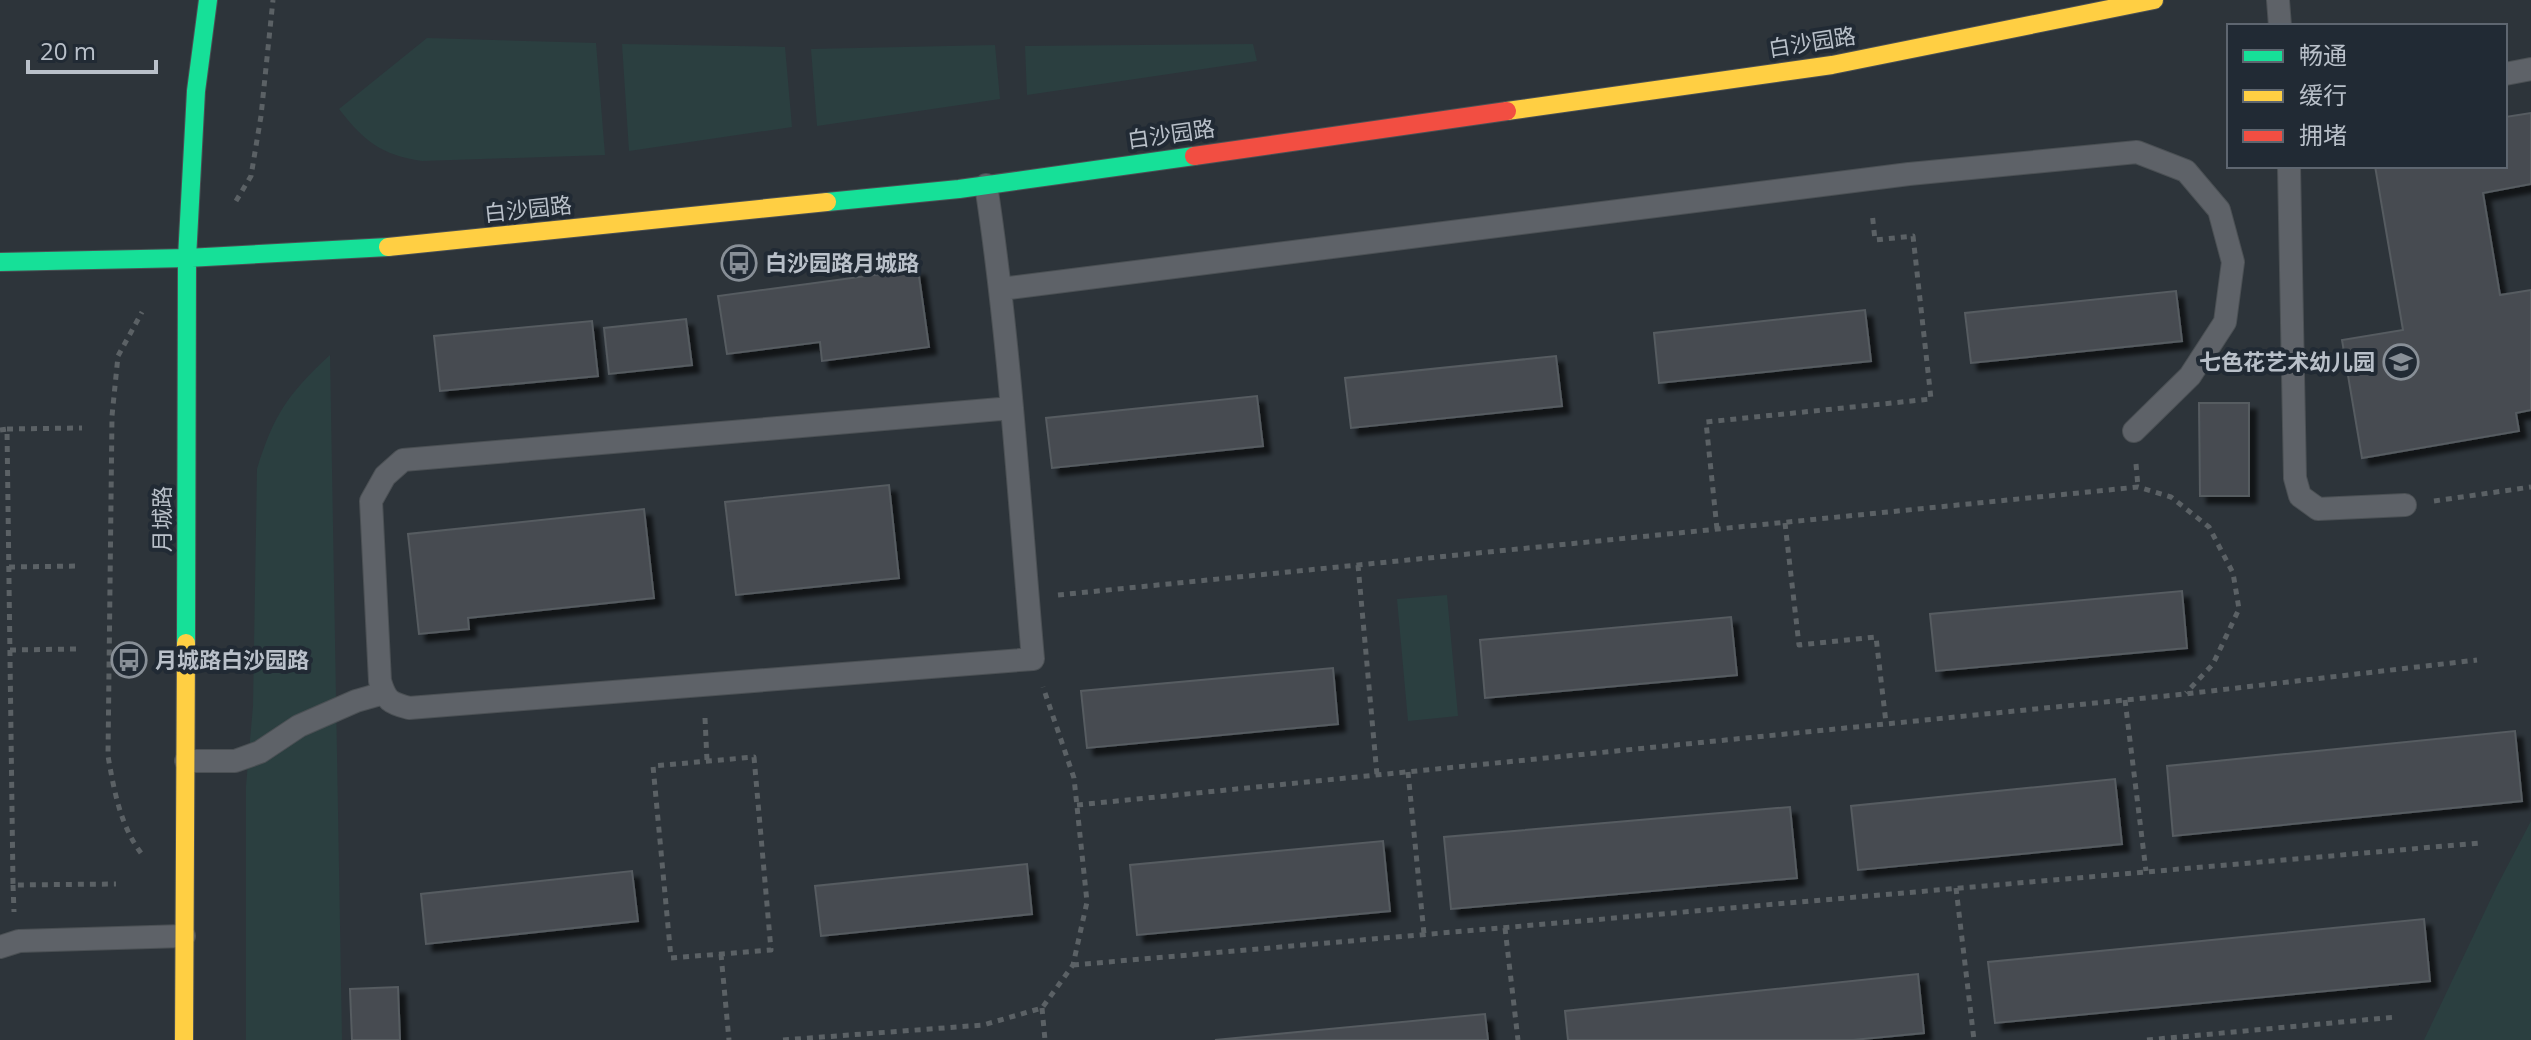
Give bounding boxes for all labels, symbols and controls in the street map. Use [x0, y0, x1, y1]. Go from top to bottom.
street label: 白沙园路 [1766, 19, 1858, 63]
scale bar [28, 24, 156, 74]
legend [2227, 24, 2507, 168]
text: 20 m [40, 34, 96, 67]
text: 畅通 [2299, 38, 2347, 71]
text: 缓行 [2299, 78, 2347, 111]
street label: 白沙园路 [1125, 112, 1217, 154]
text: 拥堵 [2299, 118, 2347, 151]
street label: 白沙园路 [483, 188, 573, 228]
bus stop icon: 白沙园路月城路 [720, 244, 758, 282]
place label: 白沙园路月城路 [765, 247, 919, 277]
school or university icon: 七色花艺术幼儿园 [2382, 343, 2420, 381]
place label: 七色花艺术幼儿园 [2199, 346, 2375, 376]
street label: 月城路 [146, 486, 176, 552]
bus stop icon: 月城路白沙园路 [110, 641, 148, 679]
place label: 月城路白沙园路 [155, 644, 309, 674]

